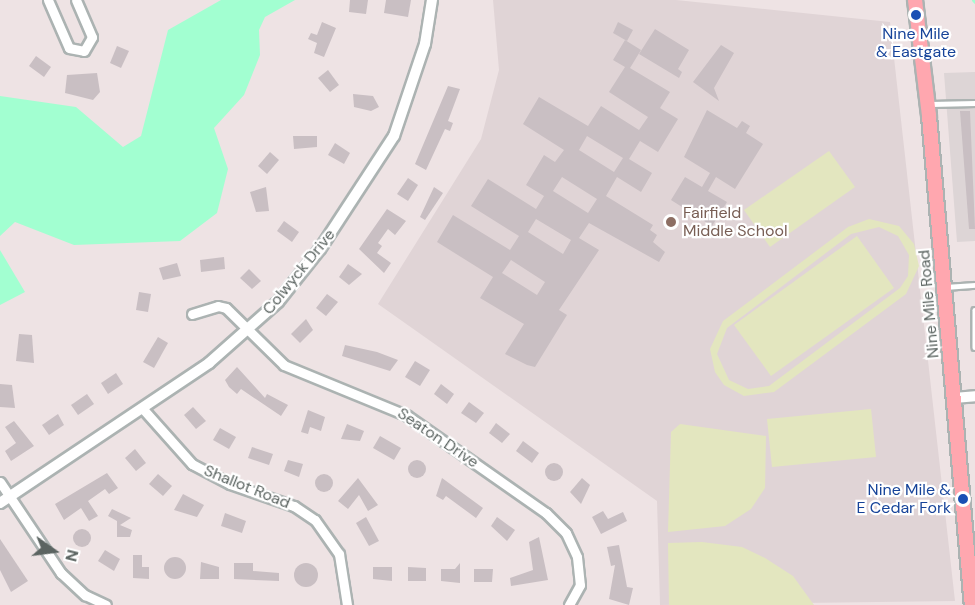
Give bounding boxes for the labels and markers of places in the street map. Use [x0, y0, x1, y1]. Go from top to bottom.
marker: Nine Mile & Eastgate [909, 8, 923, 22]
place label: Nine Mile & Eastgate [876, 24, 956, 62]
place label: Fairfield Middle School [683, 203, 787, 241]
marker: Fairfield Middle School [664, 215, 678, 229]
place label: Nine Mile & E Cedar Fork [857, 480, 951, 518]
marker: Nine Mile & E Cedar Fork [956, 492, 970, 506]

